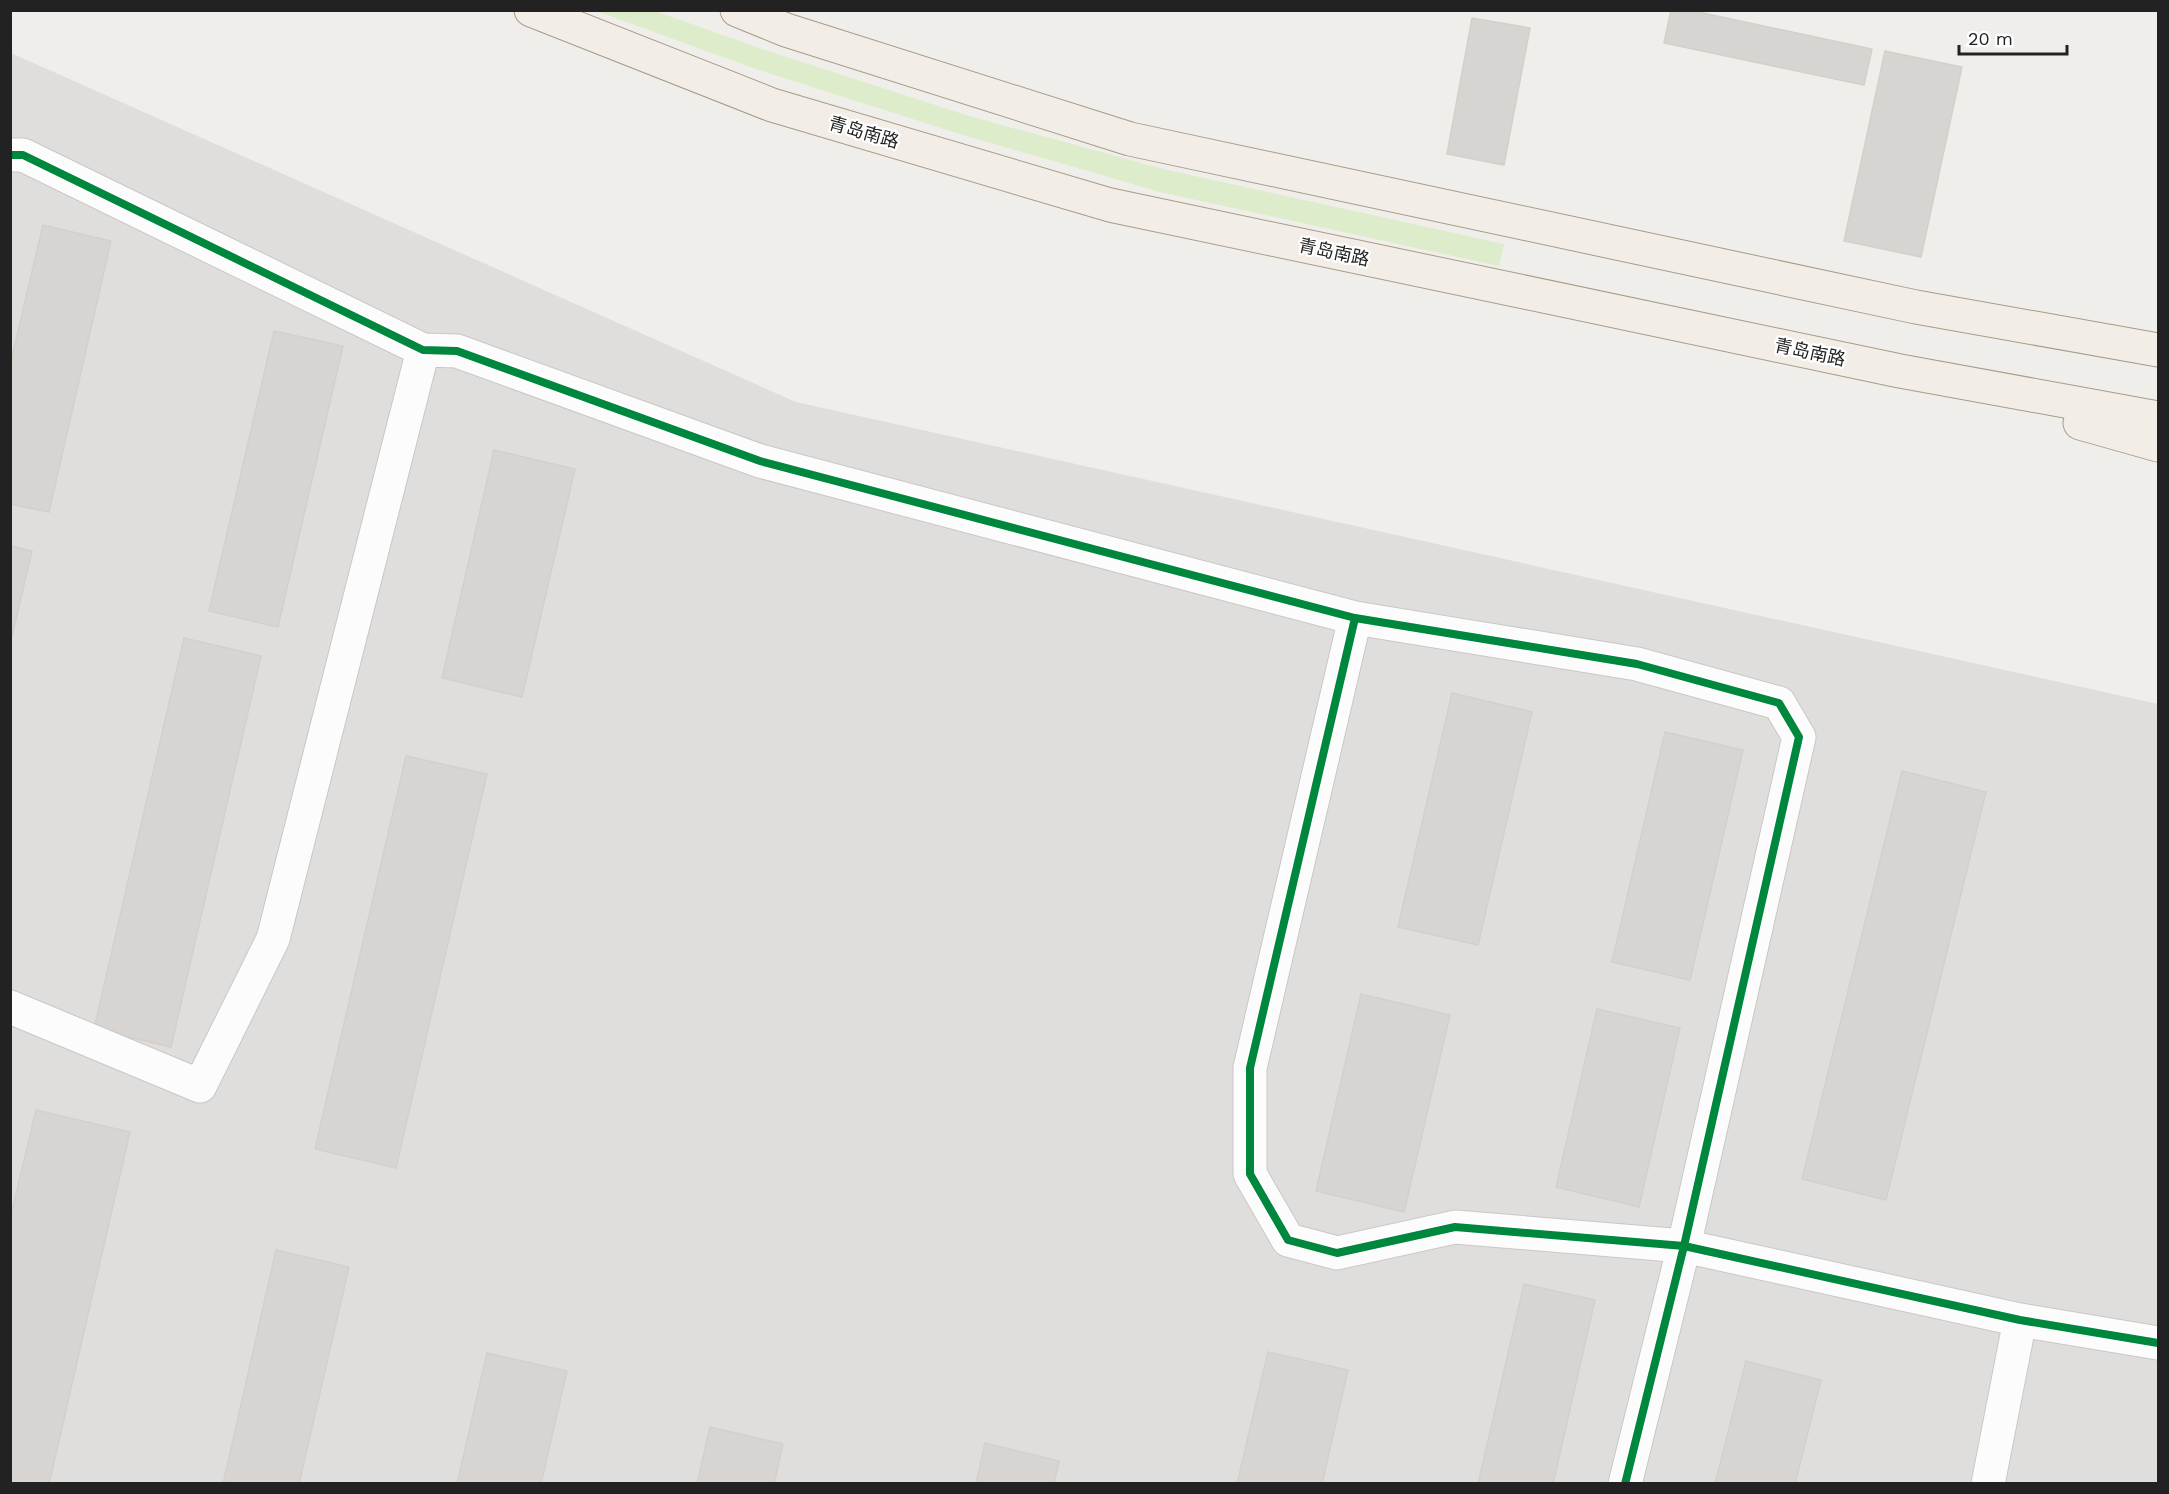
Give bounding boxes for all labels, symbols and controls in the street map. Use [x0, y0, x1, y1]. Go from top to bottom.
scale bar [1959, 18, 2067, 56]
text: 20 m [1968, 28, 2013, 49]
street label: 青岛南路 [827, 112, 901, 152]
street label: 青岛南路 [1297, 234, 1371, 270]
street label: 青岛南路 [1773, 334, 1847, 370]

